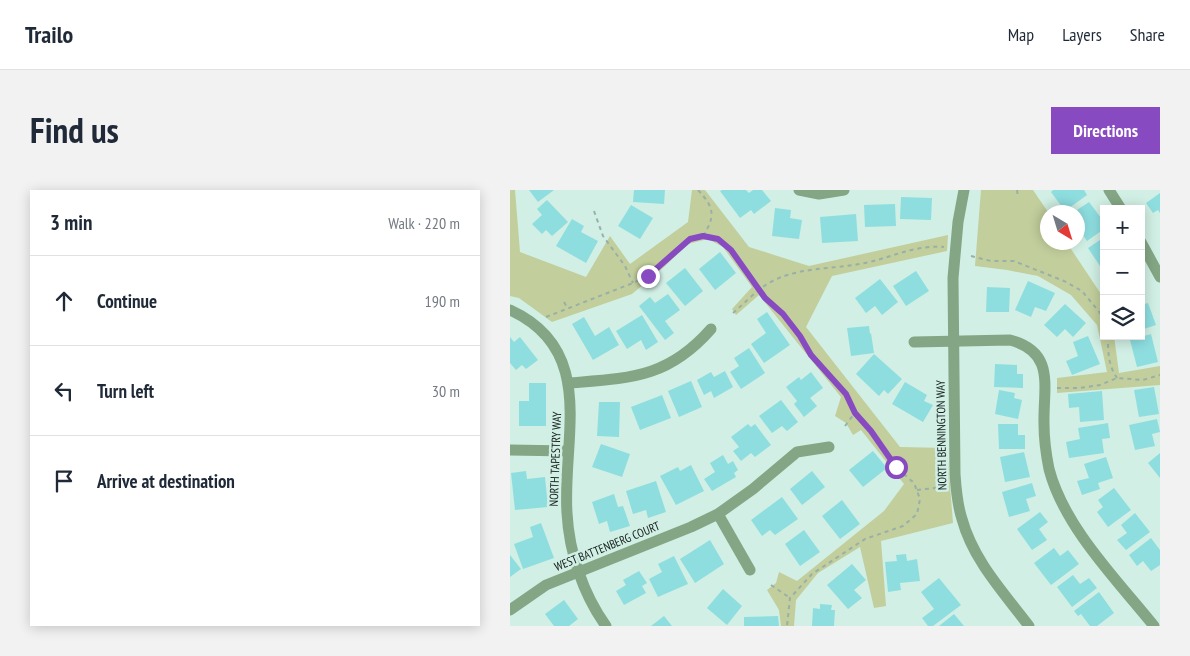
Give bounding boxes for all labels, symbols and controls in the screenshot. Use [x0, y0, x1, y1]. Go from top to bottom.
text: Trailo [25, 19, 73, 50]
text: Map [1008, 23, 1034, 46]
text: Layers [1062, 23, 1102, 46]
text: Share [1130, 23, 1165, 46]
text: Find us [30, 107, 119, 153]
button: Directions [1051, 107, 1160, 154]
north arrow [1040, 205, 1085, 250]
map controls [1100, 205, 1145, 340]
button: + [1100, 205, 1145, 250]
text: 3 min [50, 209, 92, 236]
text: Walk · 220 m [388, 213, 460, 233]
button: − [1100, 250, 1145, 295]
route end [637, 265, 660, 288]
icon: ahead [50, 287, 78, 315]
text: Continue [97, 289, 157, 313]
text: 190 m [425, 291, 460, 311]
button: layers [1100, 295, 1145, 340]
icon: left [50, 377, 78, 405]
text: Turn left [97, 379, 154, 403]
street label: NORTH BENNINGTON WAY [933, 379, 949, 490]
text: 30 m [432, 381, 460, 401]
street label: NORTH TAPESTRY WAY [546, 411, 564, 507]
route start [885, 456, 908, 479]
icon: arrive [50, 467, 78, 495]
text: Arrive at destination [97, 469, 235, 493]
street label: WEST BATTENBERG COURT [552, 518, 663, 574]

